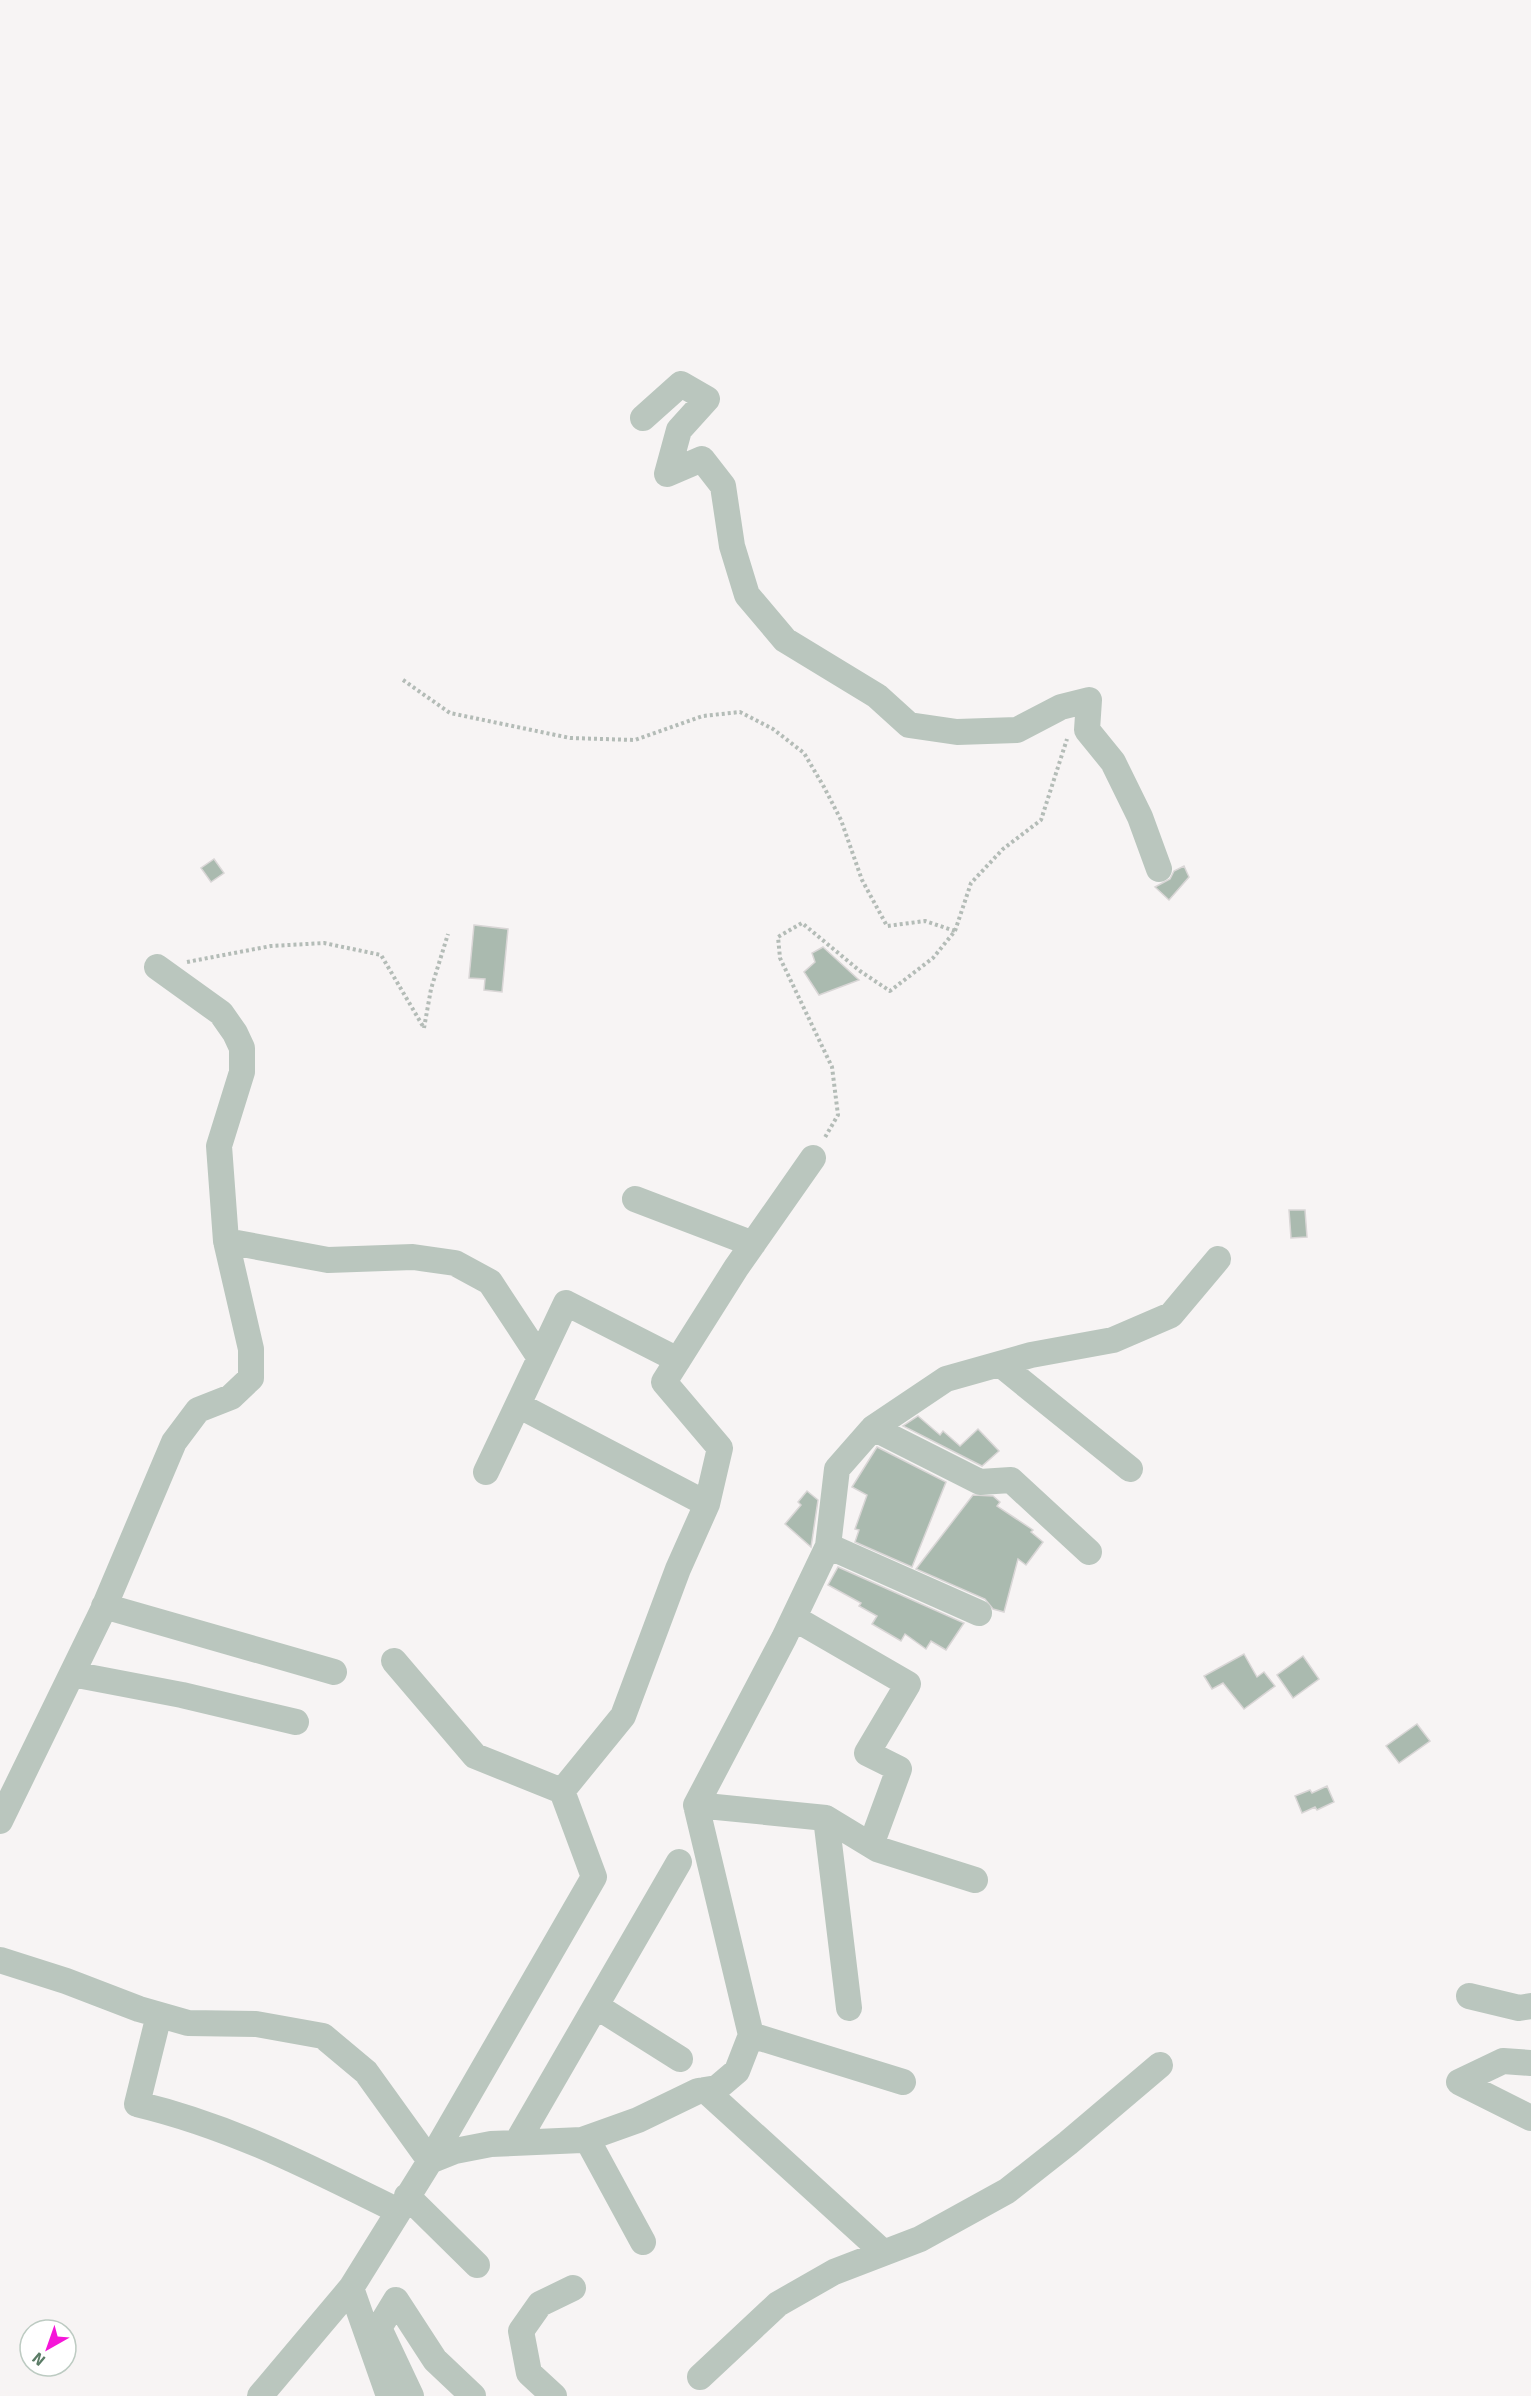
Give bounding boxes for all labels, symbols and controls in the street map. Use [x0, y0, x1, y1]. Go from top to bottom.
north arrow [18, 2318, 78, 2378]
text: N [28, 2347, 50, 2370]

